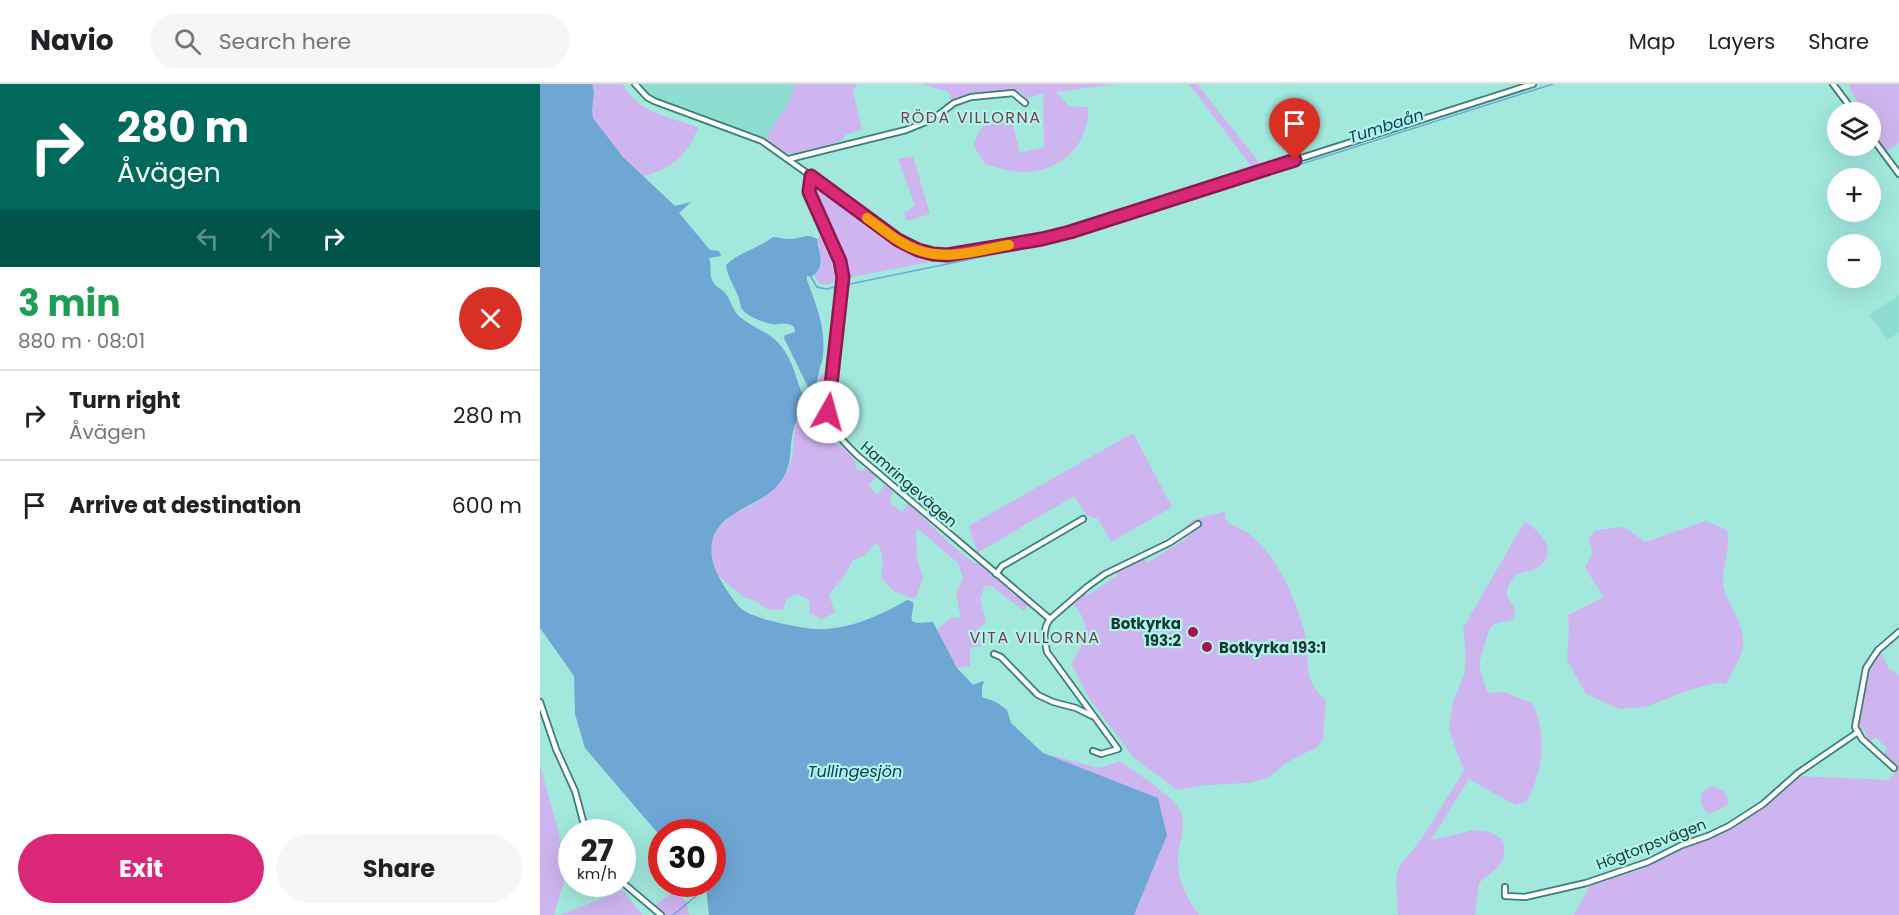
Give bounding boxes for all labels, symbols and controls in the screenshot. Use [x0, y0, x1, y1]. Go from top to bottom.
search box [150, 14, 570, 68]
text: Navio [30, 21, 114, 60]
icon: search [171, 25, 204, 58]
text: Search here [219, 26, 351, 57]
text: Map [1629, 27, 1675, 56]
text: Layers [1708, 27, 1775, 56]
text: Share [1808, 27, 1869, 56]
text: 280 m [117, 98, 249, 157]
pin [1269, 98, 1320, 160]
map controls [1827, 102, 1881, 288]
button: layers [1827, 102, 1881, 156]
water label: Tumbaån [1345, 103, 1427, 149]
district label: RÖDA VILLORNA [900, 106, 1042, 129]
icon: arrive [1278, 107, 1311, 140]
icon: right [18, 108, 96, 186]
text: Åvägen [117, 154, 221, 191]
button: + [1827, 168, 1881, 222]
icon: left [191, 222, 224, 255]
icon: ahead [254, 222, 287, 255]
icon: right [317, 222, 350, 255]
button: − [1827, 234, 1881, 288]
text: 3 min [18, 278, 120, 329]
button: close [459, 287, 522, 350]
text: 880 m · 08:01 [18, 327, 145, 355]
position arrow [796, 380, 860, 444]
text: Turn right [69, 385, 180, 416]
icon: right [18, 399, 51, 432]
text: 280 m [453, 400, 522, 431]
text: Åvägen [69, 418, 146, 446]
street label: Hamringevägen [856, 436, 962, 532]
icon: arrive [18, 489, 51, 522]
text: Arrive at destination [69, 490, 301, 521]
text: 600 m [452, 490, 522, 521]
place label: Botkyrka 193:2 [1111, 613, 1181, 651]
marker: Botkyrka 193:2 [1186, 625, 1200, 639]
district label: VITA VILLORNA [970, 626, 1100, 649]
place label: Botkyrka 193:1 [1219, 637, 1326, 658]
marker: Botkyrka 193:1 [1200, 640, 1214, 654]
water label: Tullingesjön [808, 760, 902, 783]
street label: Högtorpsvägen [1593, 813, 1709, 875]
speed limit sign: 30 [648, 819, 726, 897]
text: 27 [580, 829, 614, 872]
button: Exit [18, 834, 264, 903]
button: Share [276, 834, 522, 903]
text: km/h [577, 863, 617, 884]

